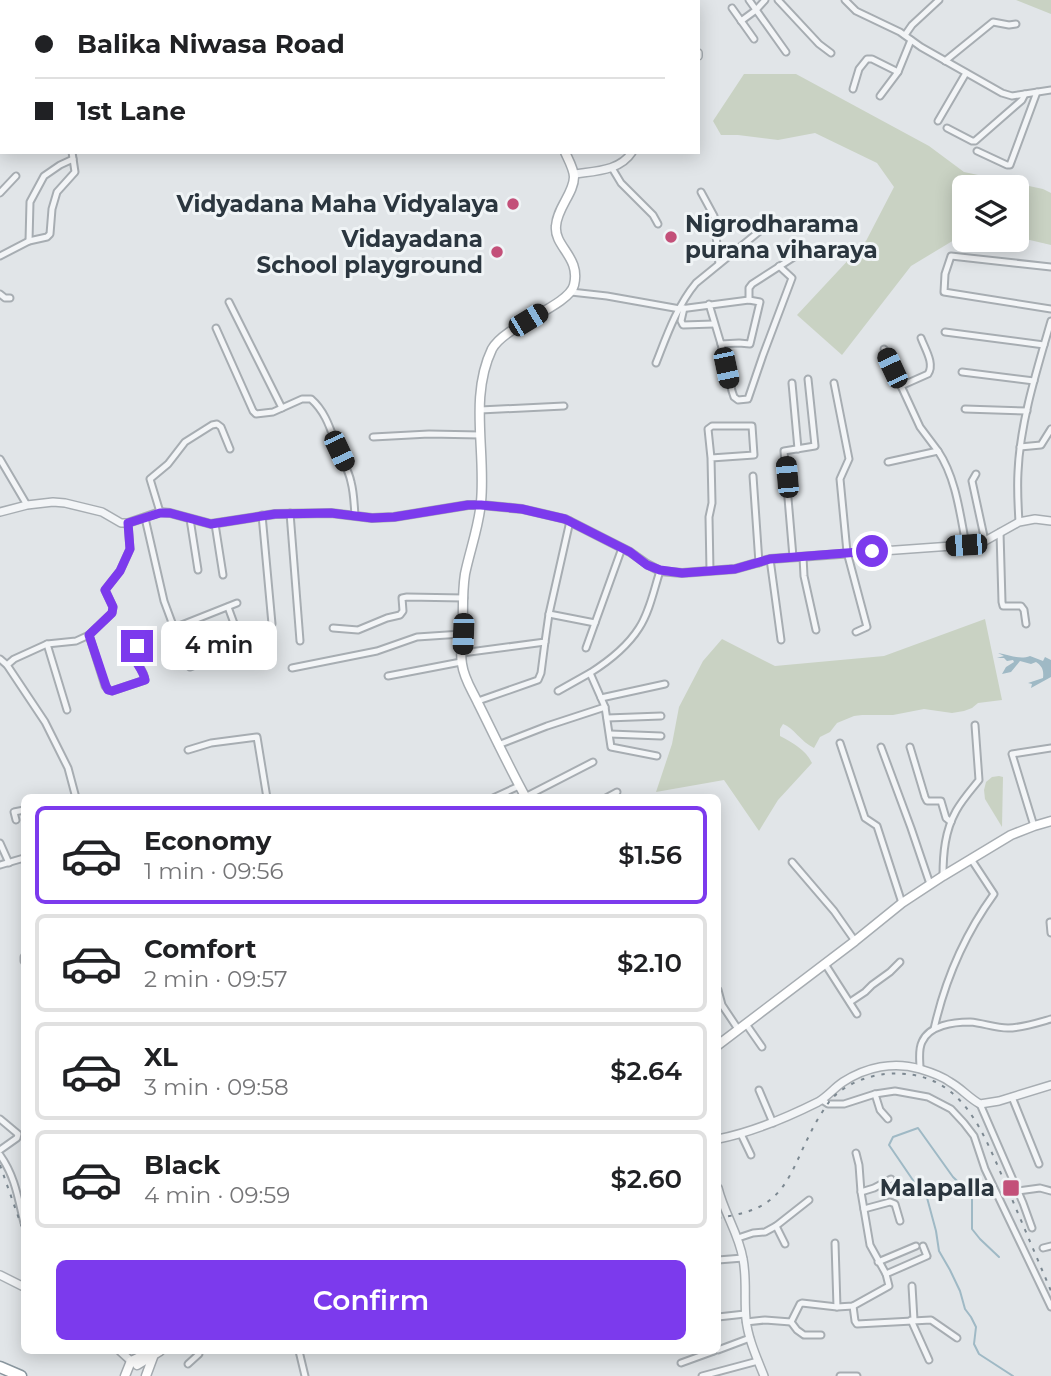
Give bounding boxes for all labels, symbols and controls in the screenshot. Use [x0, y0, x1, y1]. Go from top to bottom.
text: Balika Niwasa Road [77, 28, 345, 60]
text: 1st Lane [77, 95, 186, 127]
map controls [952, 175, 1029, 252]
button: layers [952, 175, 1029, 252]
place label: Vidyadana Maha Vidyalaya [175, 190, 499, 218]
marker: Vidyadana Maha Vidyalaya [505, 196, 521, 212]
place label: Nigrodharama purana viharaya [685, 210, 878, 264]
place label: Vidayadana School playground [257, 225, 483, 279]
marker: Nigrodharama purana viharaya [663, 229, 679, 245]
marker: Vidayadana School playground [489, 244, 505, 260]
car [505, 300, 552, 340]
car [712, 345, 741, 391]
car [874, 345, 911, 391]
car [321, 428, 358, 474]
car [775, 455, 800, 499]
car [945, 533, 988, 557]
route start [856, 535, 888, 567]
car [452, 613, 475, 655]
callout: 4 min [162, 622, 277, 670]
route end [121, 630, 153, 662]
text: 4 min [185, 631, 253, 659]
icon: car [60, 824, 123, 887]
text: Economy [144, 825, 271, 857]
text: $1.56 [618, 839, 682, 871]
text: 1 min · 09:56 [144, 857, 283, 885]
icon: car [60, 932, 123, 995]
text: Comfort [144, 933, 256, 965]
text: $2.10 [617, 947, 682, 979]
text: 2 min · 09:57 [144, 965, 287, 993]
icon: car [60, 1040, 123, 1103]
text: XL [144, 1041, 178, 1073]
text: $2.64 [610, 1055, 682, 1087]
text: 3 min · 09:58 [144, 1073, 289, 1101]
icon: car [60, 1148, 123, 1211]
text: Black [144, 1149, 220, 1181]
text: $2.60 [610, 1163, 682, 1195]
place label: Malapalla [880, 1174, 995, 1202]
marker: Malapalla [1001, 1178, 1021, 1198]
text: 4 min · 09:59 [144, 1181, 290, 1209]
button: Confirm [56, 1260, 686, 1340]

